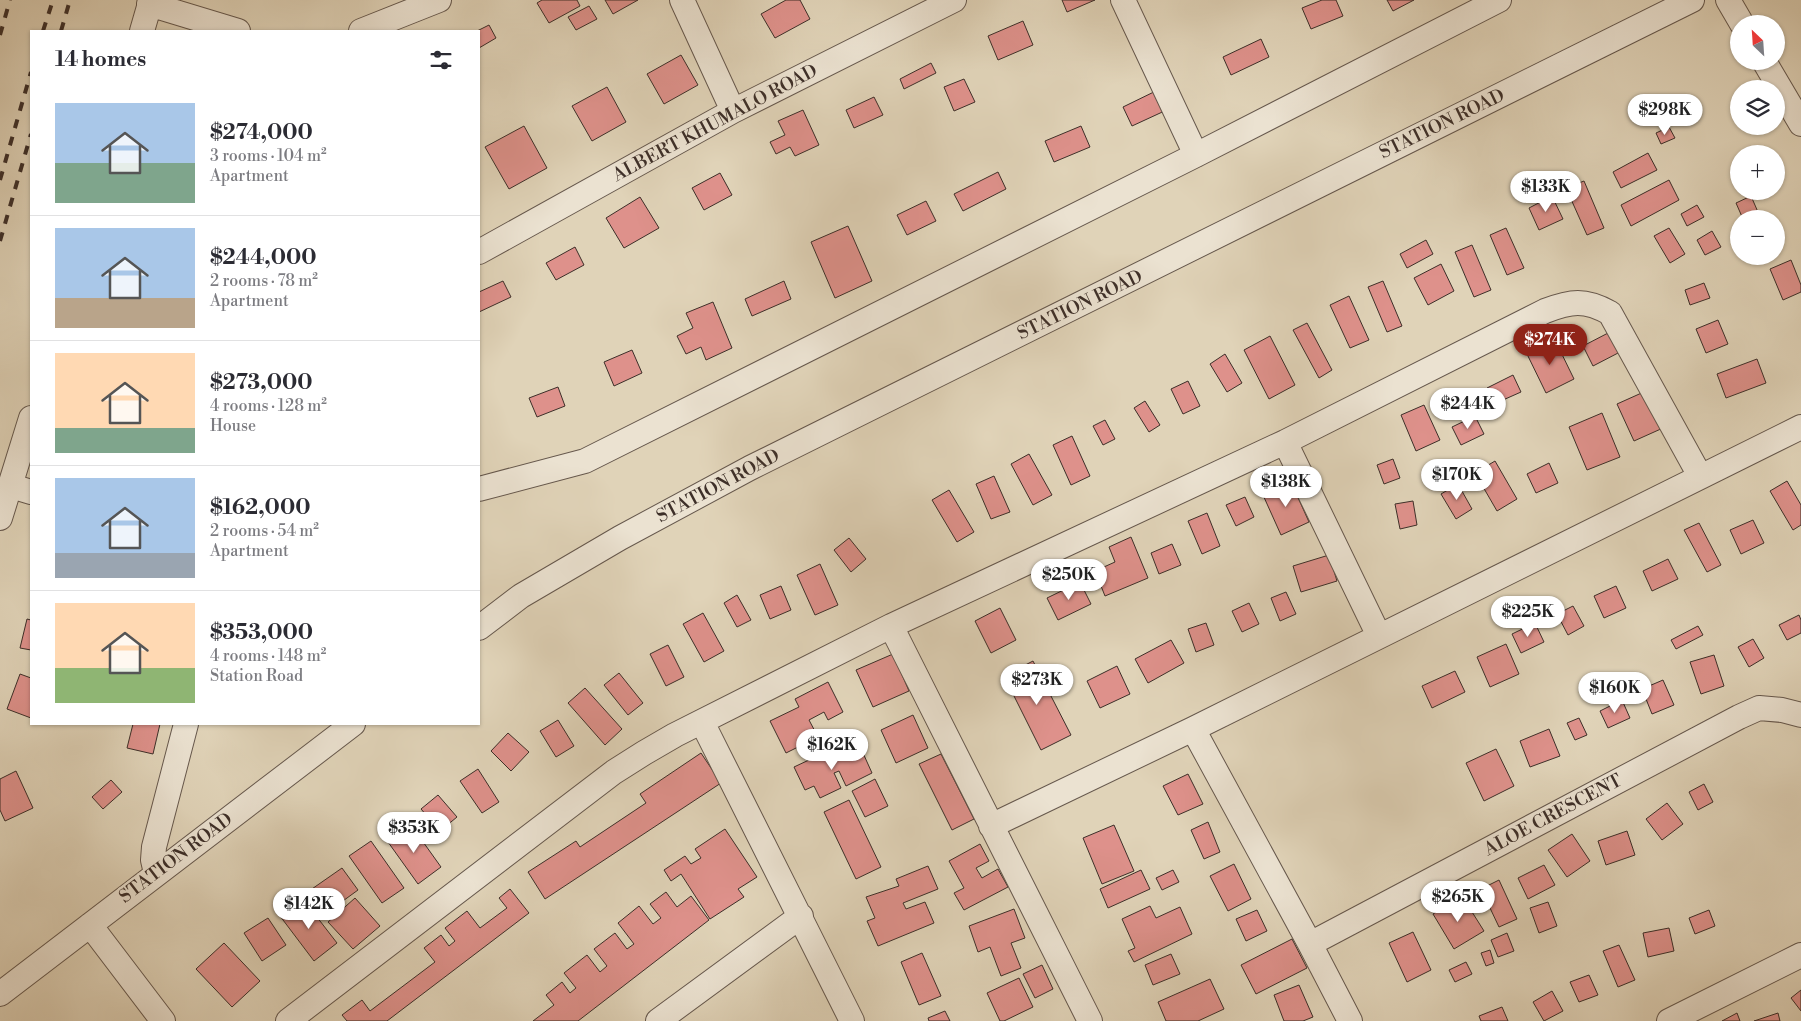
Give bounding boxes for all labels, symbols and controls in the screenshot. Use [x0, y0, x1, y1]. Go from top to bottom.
north arrow [1730, 15, 1785, 70]
map controls [1730, 15, 1785, 265]
icon: filters [427, 46, 455, 74]
text: 14 homes [55, 47, 146, 73]
street label: ALBERT KHUMALO ROAD [608, 59, 821, 187]
button: layers [1730, 80, 1785, 135]
street label: STATION ROAD [1376, 84, 1508, 164]
pin: $298K [1630, 94, 1700, 136]
text: $298K [1639, 100, 1691, 120]
text: $274,000 [210, 120, 313, 146]
icon: home [95, 123, 155, 183]
button: + [1730, 145, 1785, 200]
text: 3 rooms · 104 m² [210, 146, 327, 166]
text: Apartment [210, 166, 289, 186]
pin: $133K [1511, 170, 1581, 213]
text: $133K [1521, 177, 1571, 197]
button: − [1730, 210, 1785, 265]
text: $244,000 [210, 245, 317, 271]
icon: home [95, 248, 155, 308]
street label: STATION ROAD [1014, 265, 1146, 345]
text: 2 rooms · 78 m² [210, 271, 318, 291]
text: Apartment [210, 291, 289, 311]
pin: $274K [1515, 324, 1585, 366]
text: $274K [1524, 330, 1576, 350]
text: $273,000 [210, 370, 312, 396]
icon: home [95, 373, 155, 433]
pin: $244K [1433, 388, 1503, 430]
text: $244K [1441, 394, 1495, 414]
text: 4 rooms · 128 m² [210, 396, 327, 416]
text: House [210, 416, 256, 436]
street label: STATION ROAD [652, 444, 784, 528]
pin: $170K [1422, 458, 1492, 501]
text: $170K [1432, 465, 1482, 485]
pin: $138K [1251, 466, 1321, 508]
text: $138K [1261, 472, 1311, 492]
text: $162,000 [210, 495, 310, 521]
icon: home [95, 498, 155, 558]
text: 2 rooms · 54 m² [210, 521, 319, 541]
text: Apartment [210, 541, 289, 561]
pin: $250K [1034, 558, 1104, 601]
text: $250K [1042, 565, 1096, 585]
pin: $225K [1493, 596, 1563, 638]
text: $225K [1502, 602, 1554, 622]
text: $353,000 [210, 620, 313, 646]
icon: home [95, 623, 155, 683]
text: 4 rooms · 148 m² [210, 646, 326, 666]
pin: $273K [1002, 664, 1072, 706]
text: Station Road [210, 666, 303, 686]
text: $273K [1011, 670, 1063, 690]
pin: $160K [1580, 672, 1650, 714]
text: $160K [1589, 678, 1641, 698]
pin: $162K [797, 728, 867, 771]
text: $162K [807, 735, 857, 755]
street label: ALOE CRESCENT [1479, 769, 1626, 862]
street label: STATION ROAD [115, 808, 237, 908]
pin: $353K [379, 812, 449, 854]
text: $353K [388, 818, 440, 838]
pin: $265K [1423, 880, 1493, 923]
text: $265K [1432, 887, 1484, 907]
pin: $142K [274, 888, 344, 930]
text: $142K [284, 894, 334, 914]

